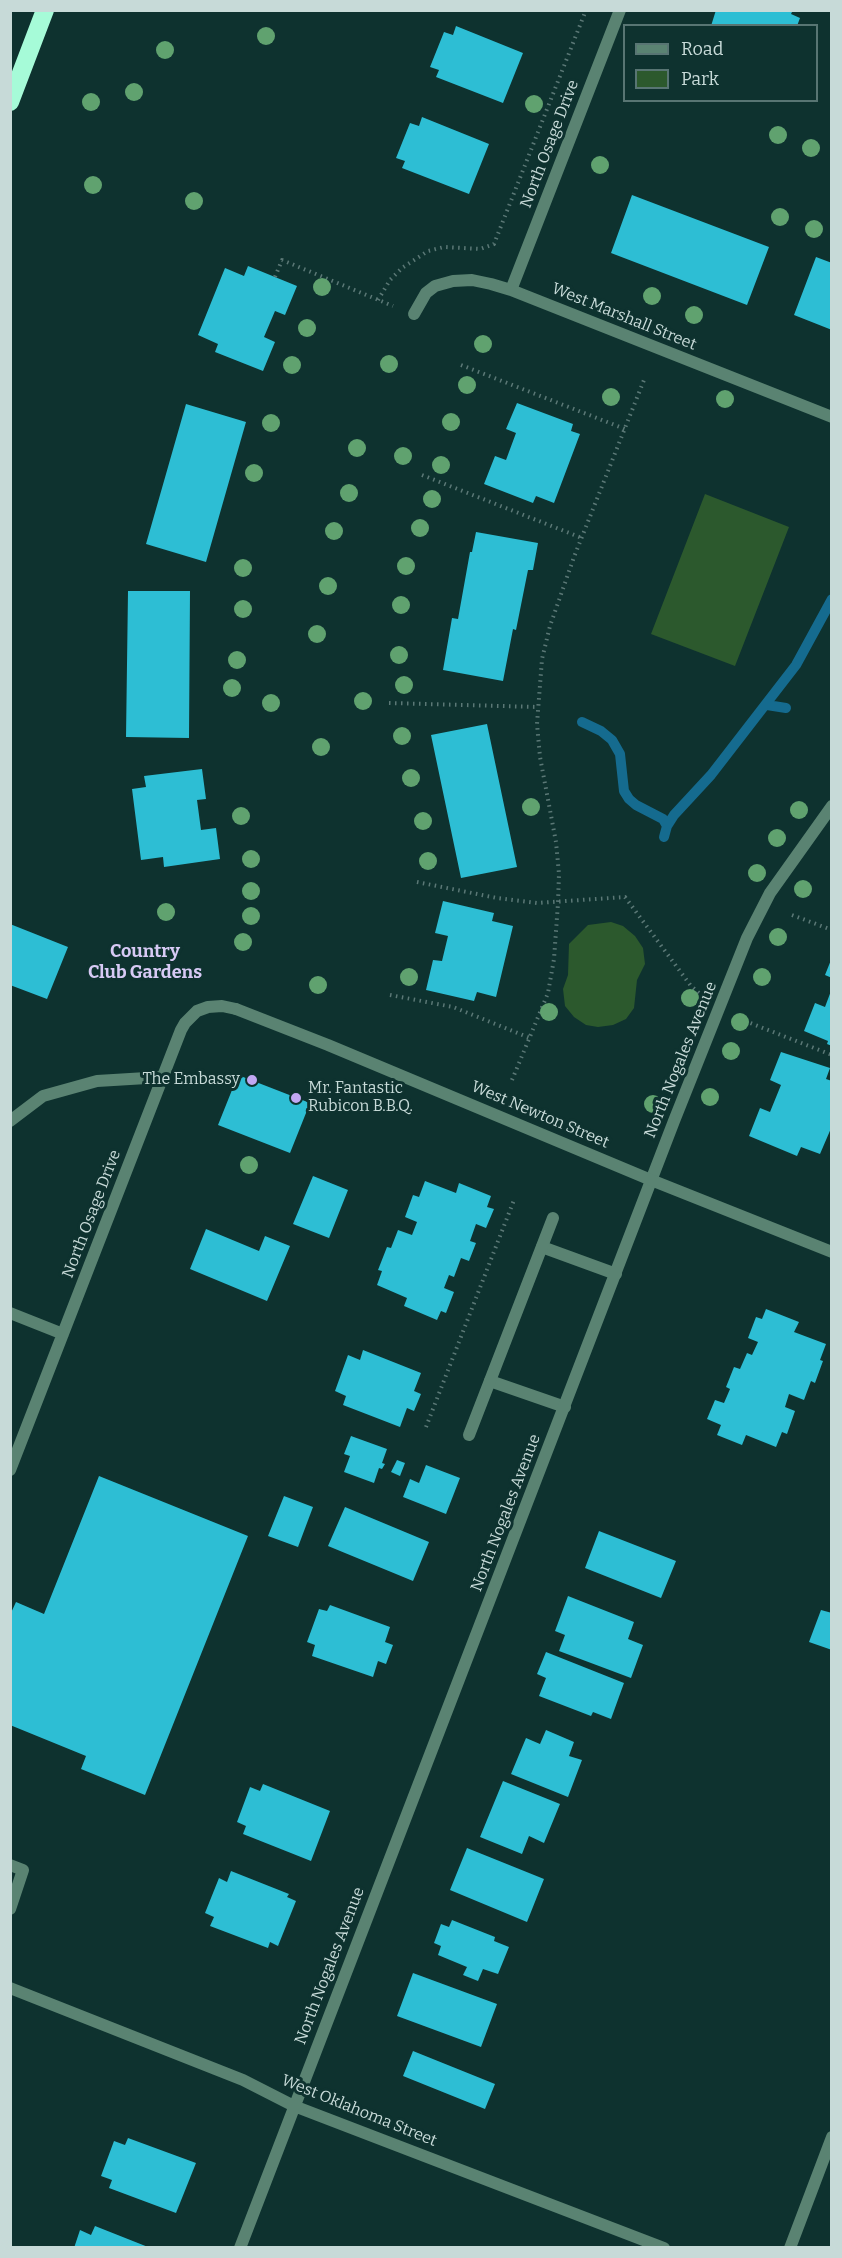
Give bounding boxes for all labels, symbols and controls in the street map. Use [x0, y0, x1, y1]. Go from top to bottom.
legend [623, 24, 818, 102]
text: Road [681, 38, 723, 60]
text: Park [681, 68, 719, 90]
street label: North Osage Drive [517, 77, 583, 211]
street label: West Marshall Street [549, 279, 699, 355]
district label: Country Club Gardens [88, 941, 202, 984]
street label: North Nogales Avenue [641, 979, 721, 1141]
place label: The Embassy [142, 1070, 240, 1090]
marker: The Embassy [245, 1073, 259, 1087]
street label: West Newton Street [468, 1077, 612, 1153]
place label: Mr. Fantastic Rubicon B.B.Q. [308, 1079, 413, 1117]
marker: Mr. Fantastic Rubicon B.B.Q. [289, 1091, 303, 1105]
street label: North Osage Drive [59, 1147, 125, 1281]
street label: North Nogales Avenue [467, 1432, 545, 1594]
street label: North Nogales Avenue [291, 1885, 369, 2047]
street label: West Oklahoma Street [278, 2071, 440, 2151]

